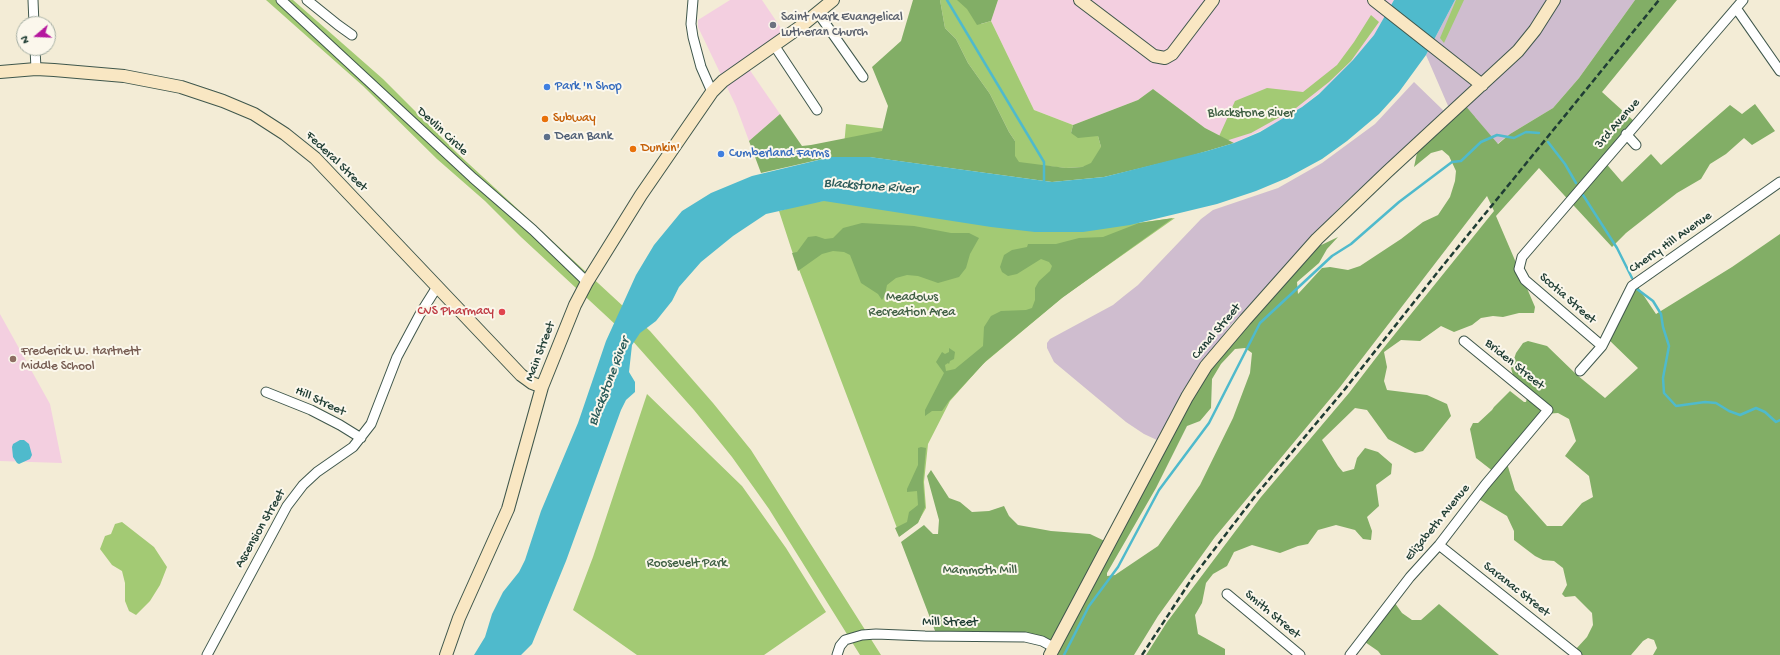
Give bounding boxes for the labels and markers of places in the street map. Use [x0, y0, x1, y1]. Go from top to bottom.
place label: Saint Mark Evangelical Lutheran Church [781, 10, 903, 41]
marker: Saint Mark Evangelical Lutheran Church [768, 20, 778, 30]
place label: Park 'n Shop [555, 79, 622, 95]
marker: Park 'n Shop [542, 82, 552, 92]
place label: Subway [553, 111, 596, 127]
marker: Subway [540, 114, 550, 124]
place label: Dean Bank [555, 129, 612, 145]
marker: Dean Bank [542, 132, 552, 142]
place label: Dunkin' [641, 141, 680, 157]
marker: Dunkin' [628, 144, 638, 154]
place label: Cumberland Farms [729, 146, 829, 162]
marker: Cumberland Farms [716, 149, 726, 159]
place label: CVS Pharmacy [417, 304, 494, 320]
marker: CVS Pharmacy [497, 307, 507, 317]
place label: Frederick W. Hartnett Middle School [21, 344, 140, 375]
marker: Frederick W. Hartnett Middle School [8, 354, 18, 364]

